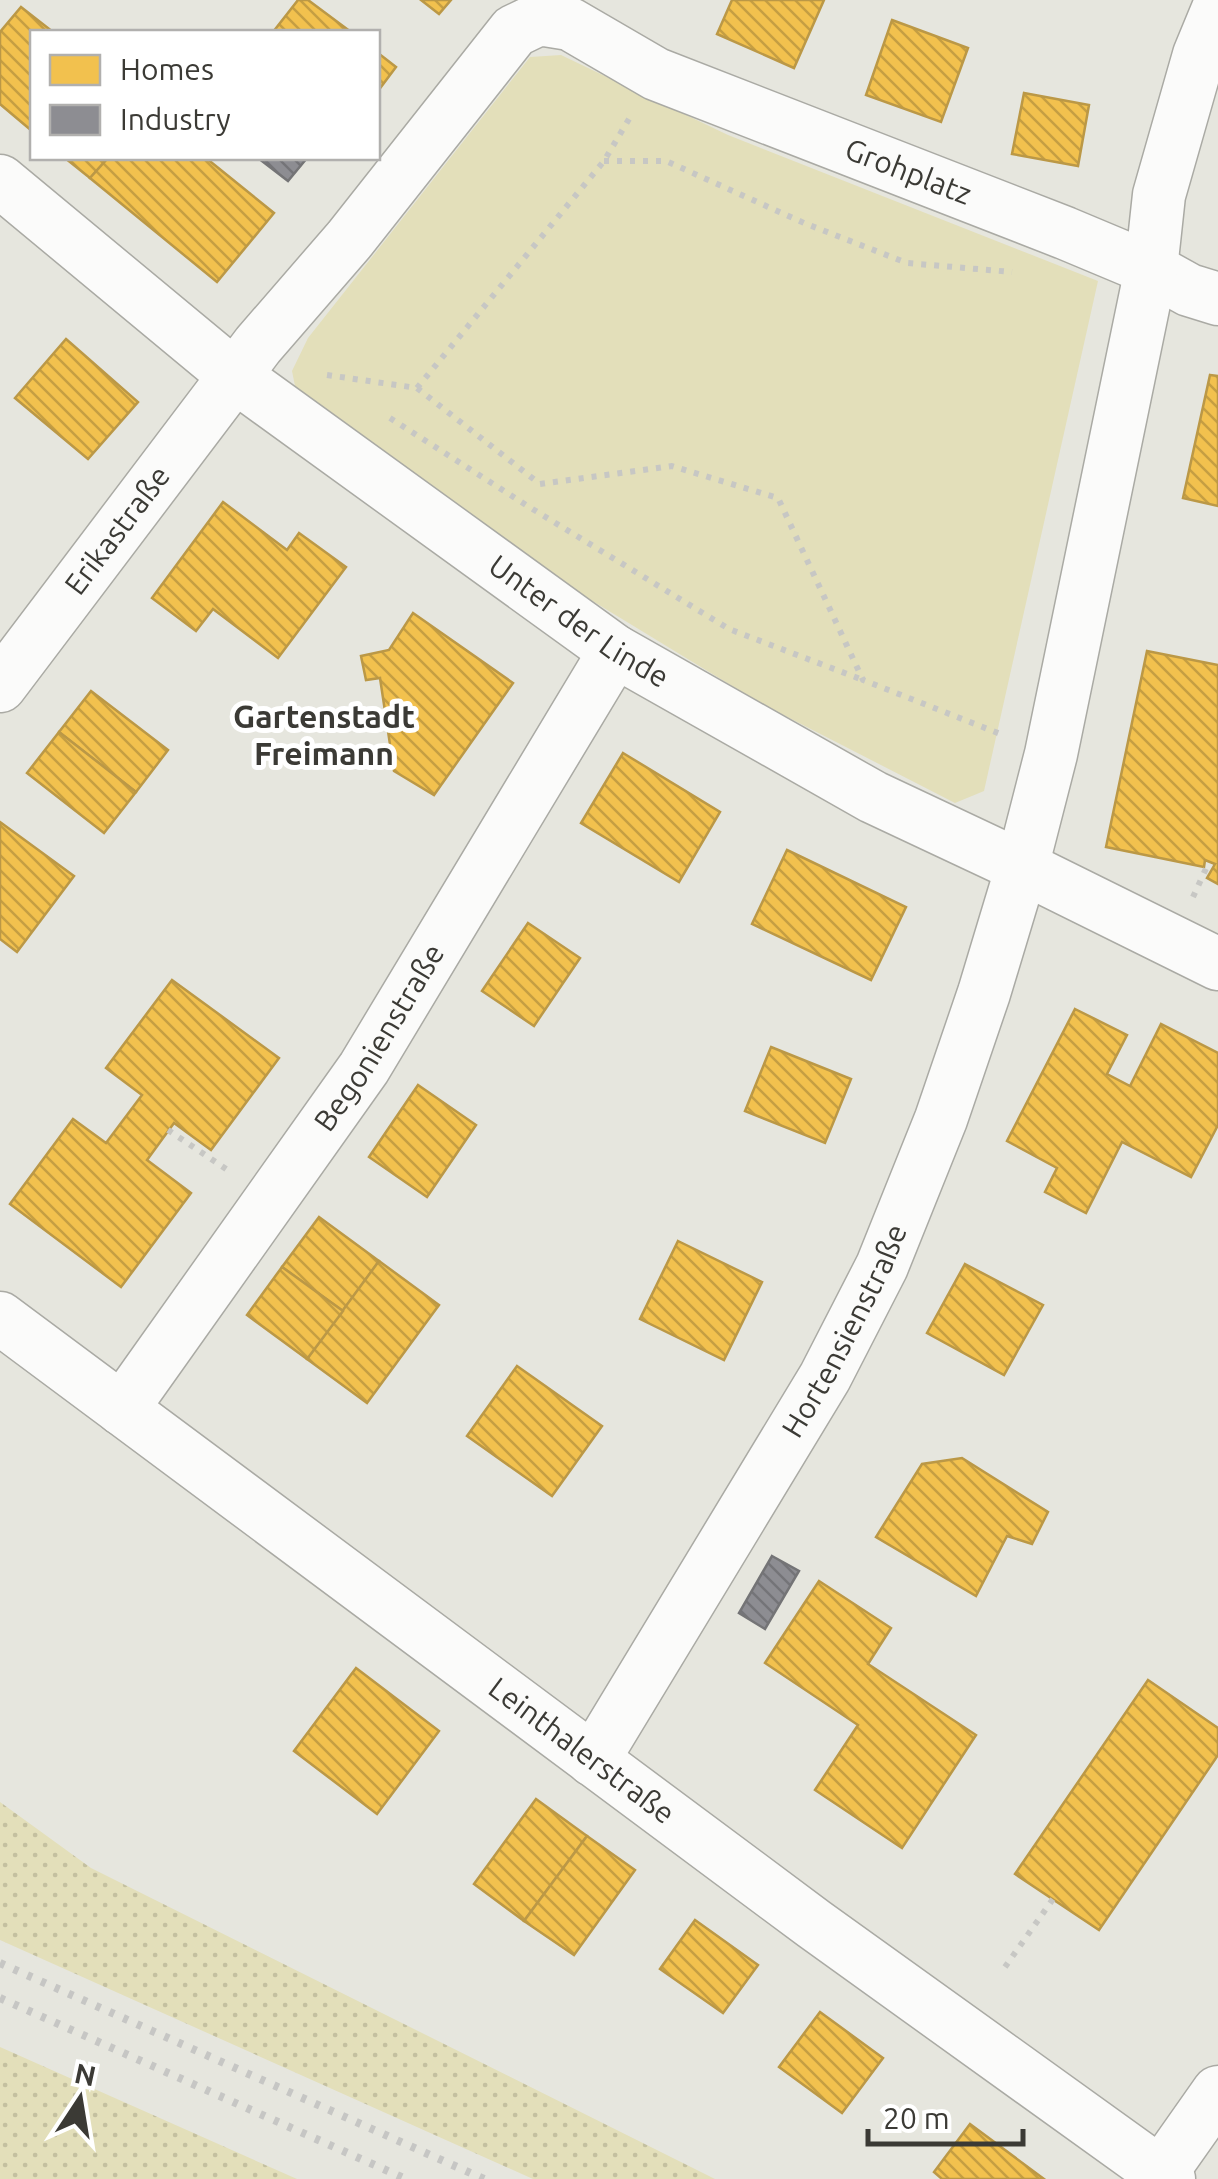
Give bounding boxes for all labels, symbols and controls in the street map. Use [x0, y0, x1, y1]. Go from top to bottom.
legend [30, 30, 380, 160]
text: Homes [120, 52, 214, 86]
text: Industry [120, 102, 231, 136]
street label: Grohplatz [841, 131, 976, 211]
street label: Erikastraße [57, 459, 176, 601]
street label: Unter der Linde [483, 548, 675, 694]
district label: Gartenstadt Freimann [233, 698, 415, 771]
street label: Begonienstraße [307, 938, 451, 1137]
street label: Hortensienstraße [775, 1219, 913, 1443]
street label: Leinthalerstraße [483, 1670, 682, 1830]
north arrow [30, 2049, 130, 2149]
text: N [72, 2057, 99, 2091]
scale bar [868, 2084, 1023, 2146]
text: 20 m [883, 2101, 950, 2135]

